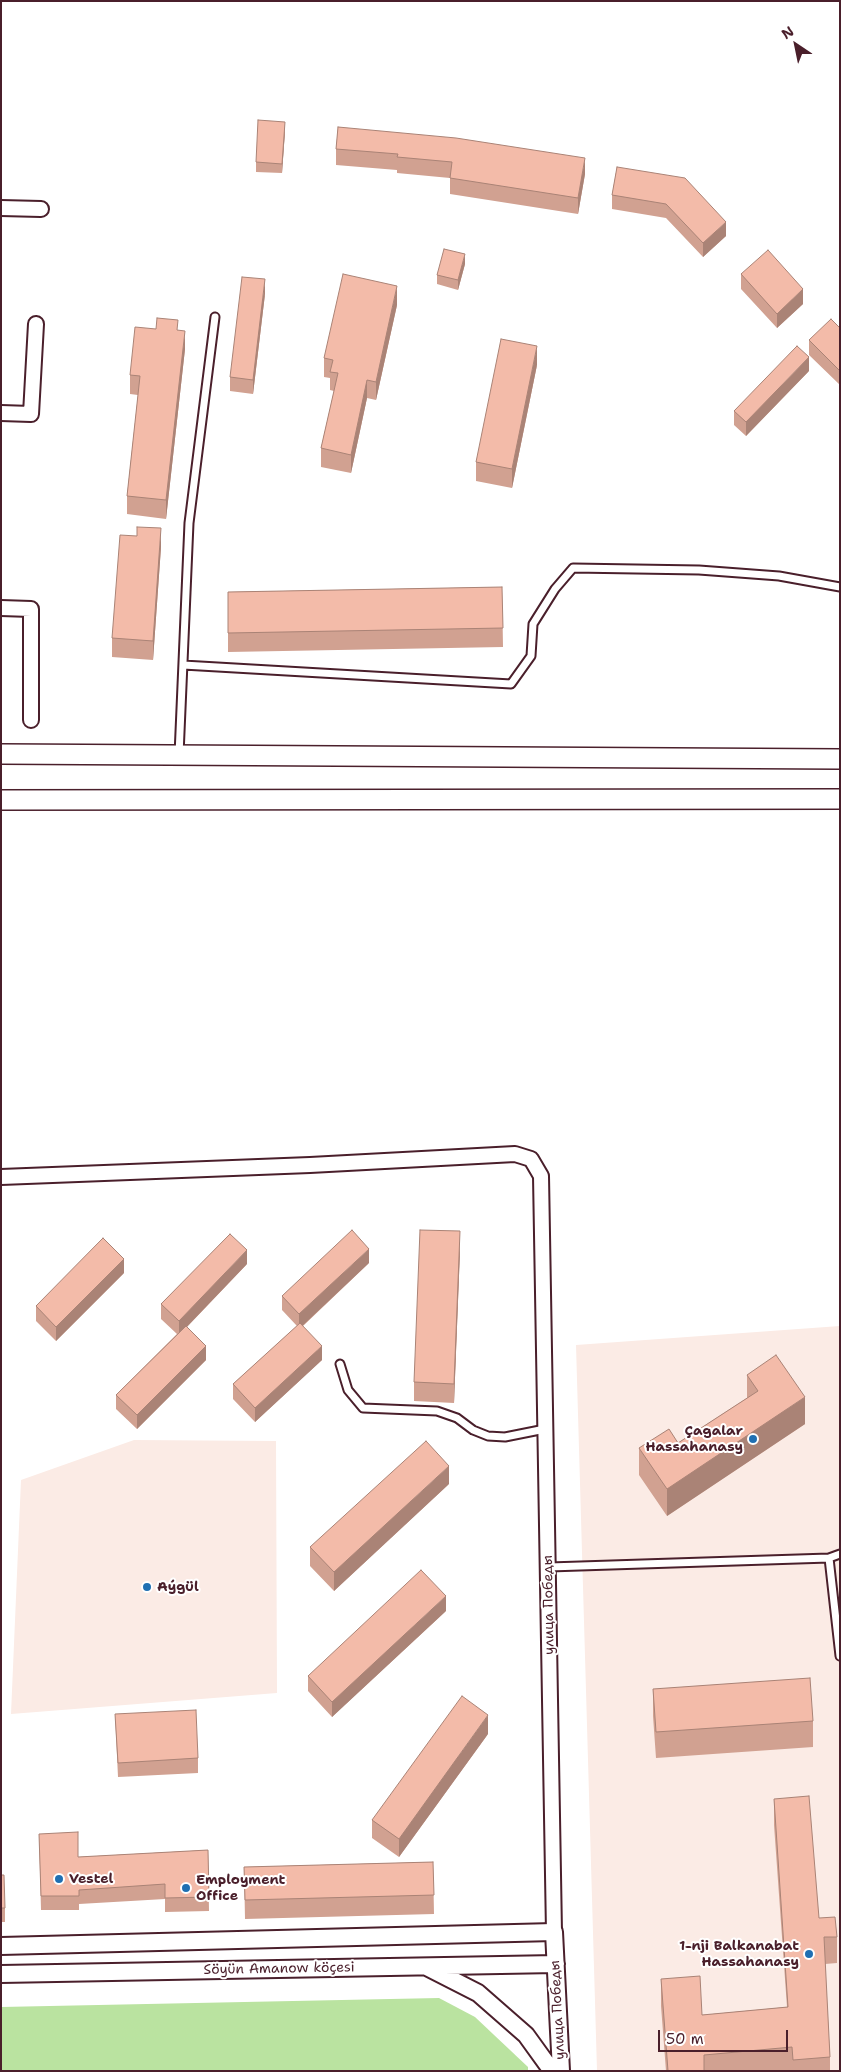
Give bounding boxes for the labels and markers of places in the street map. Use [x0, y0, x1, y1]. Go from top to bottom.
place label: Çagalar Hassahanasy [645, 1423, 743, 1455]
marker: Çagalar Hassahanasy [747, 1433, 759, 1445]
place label: Aýgül [157, 1579, 199, 1595]
marker: Aýgül [141, 1581, 153, 1593]
place label: Vestel [69, 1871, 113, 1887]
place label: Employment Office [196, 1872, 285, 1904]
marker: Vestel [53, 1873, 65, 1885]
marker: Employment Office [180, 1882, 192, 1894]
place label: 1-nji Balkanabat Hassahanasy [679, 1938, 799, 1970]
marker: 1-nji Balkanabat Hassahanasy [803, 1948, 815, 1960]

